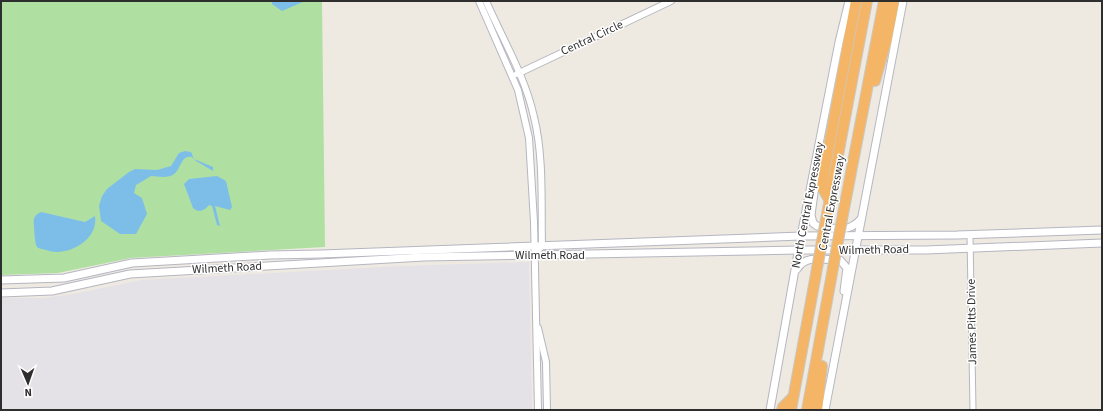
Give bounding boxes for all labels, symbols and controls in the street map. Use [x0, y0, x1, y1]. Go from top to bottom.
street label: Central Circle [558, 16, 626, 60]
street label: North Central Expressway [787, 140, 829, 270]
street label: Central Expressway [814, 153, 850, 252]
street label: Wilmeth Road [839, 241, 909, 259]
street label: Wilmeth Road [515, 247, 585, 264]
street label: Wilmeth Road [192, 258, 262, 278]
street label: James Pitts Drive [963, 279, 981, 365]
north arrow [8, 363, 48, 403]
text: N [24, 385, 32, 400]

